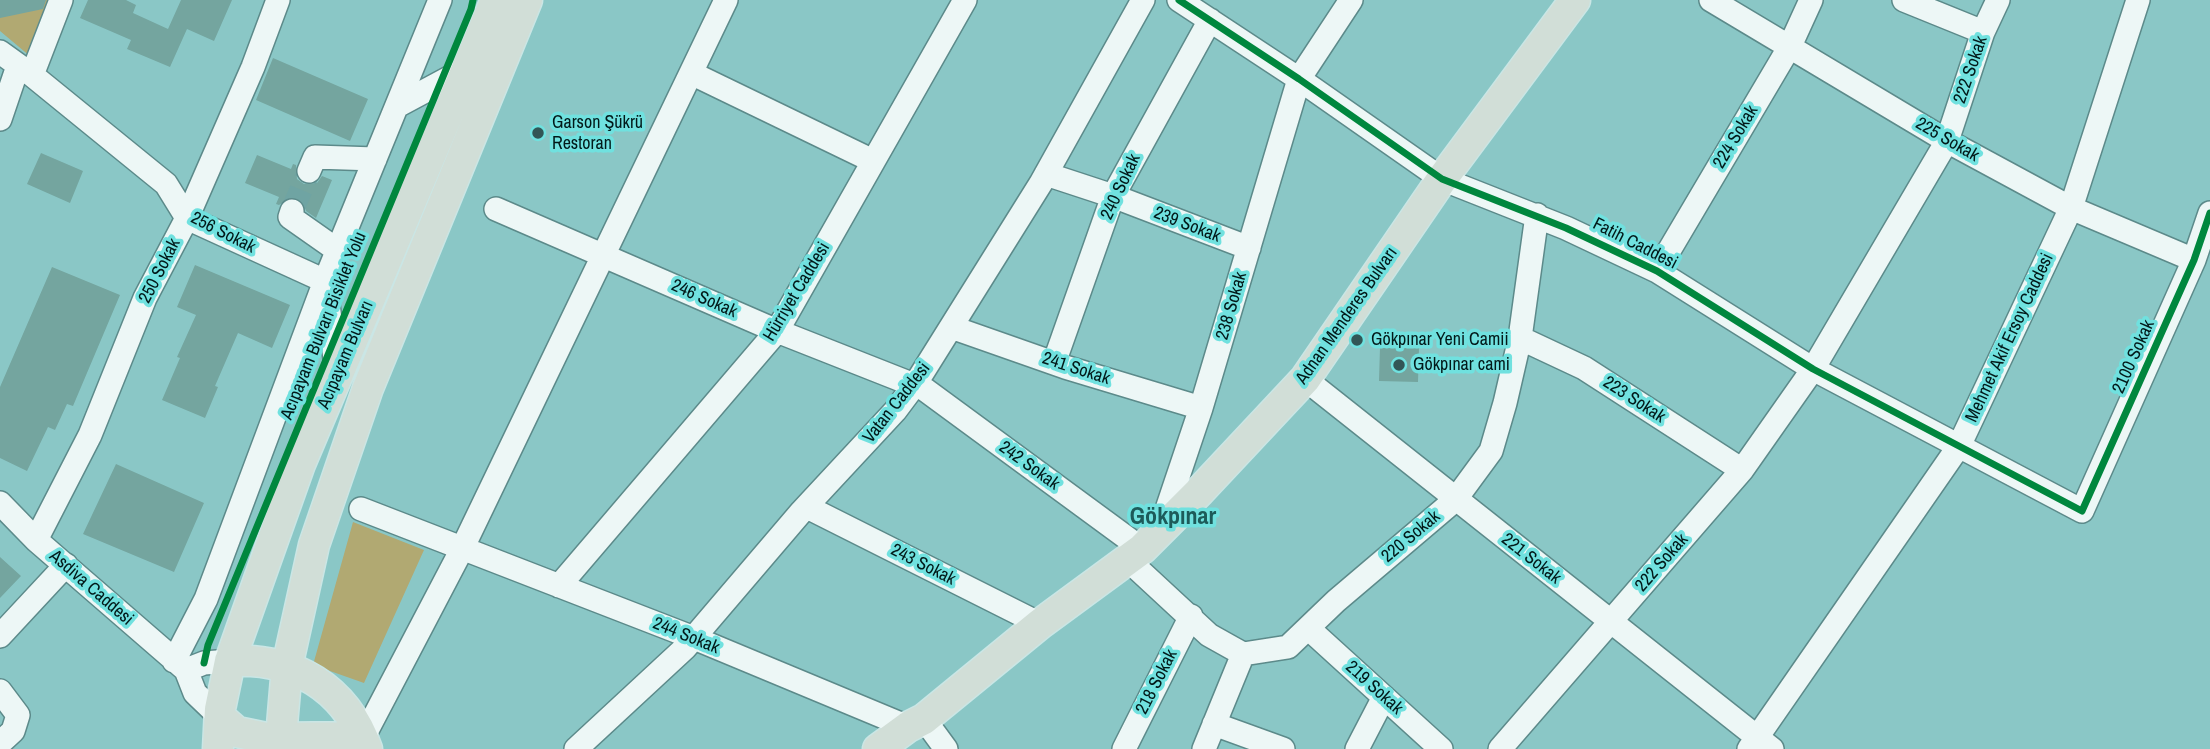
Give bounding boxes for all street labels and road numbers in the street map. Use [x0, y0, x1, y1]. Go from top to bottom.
street label: 222 Sokak [1949, 34, 1993, 106]
street label: 224 Sokak [1709, 102, 1763, 172]
street label: 225 Sokak [1911, 113, 1983, 167]
street label: 240 Sokak [1096, 151, 1146, 223]
street label: 239 Sokak [1151, 202, 1223, 248]
street label: 256 Sokak [187, 208, 259, 258]
street label: Fatih Caddesi [1589, 213, 1681, 275]
street label: Acıpayam Bulvarı Bisiklet Yolu [276, 229, 372, 423]
street label: 250 Sokak [135, 235, 185, 307]
street label: Hürriyet Caddesi [759, 239, 835, 345]
street label: Adnan Menderes Bulvarı [1292, 243, 1402, 389]
street label: Mehmet Akif Ersoy Caddesi [1961, 250, 2059, 426]
street label: 238 Sokak [1212, 269, 1252, 343]
street label: 246 Sokak [668, 275, 740, 323]
street label: Acıpayam Bulvarı [313, 298, 379, 412]
street label: 2100 Sokak [2108, 317, 2160, 397]
street label: 241 Sokak [1039, 348, 1113, 390]
street label: Vatan Caddesi [859, 358, 935, 448]
street label: 223 Sokak [1599, 372, 1669, 428]
street label: 242 Sokak [994, 437, 1064, 495]
street label: 220 Sokak [1377, 506, 1445, 568]
street label: 221 Sokak [1497, 529, 1565, 589]
street label: 222 Sokak [1631, 530, 1693, 596]
street label: 243 Sokak [887, 540, 959, 590]
street label: Asdiva Caddesi [45, 546, 137, 630]
street label: 244 Sokak [650, 613, 722, 659]
street label: 218 Sokak [1132, 646, 1182, 718]
street label: 219 Sokak [1341, 657, 1407, 719]

